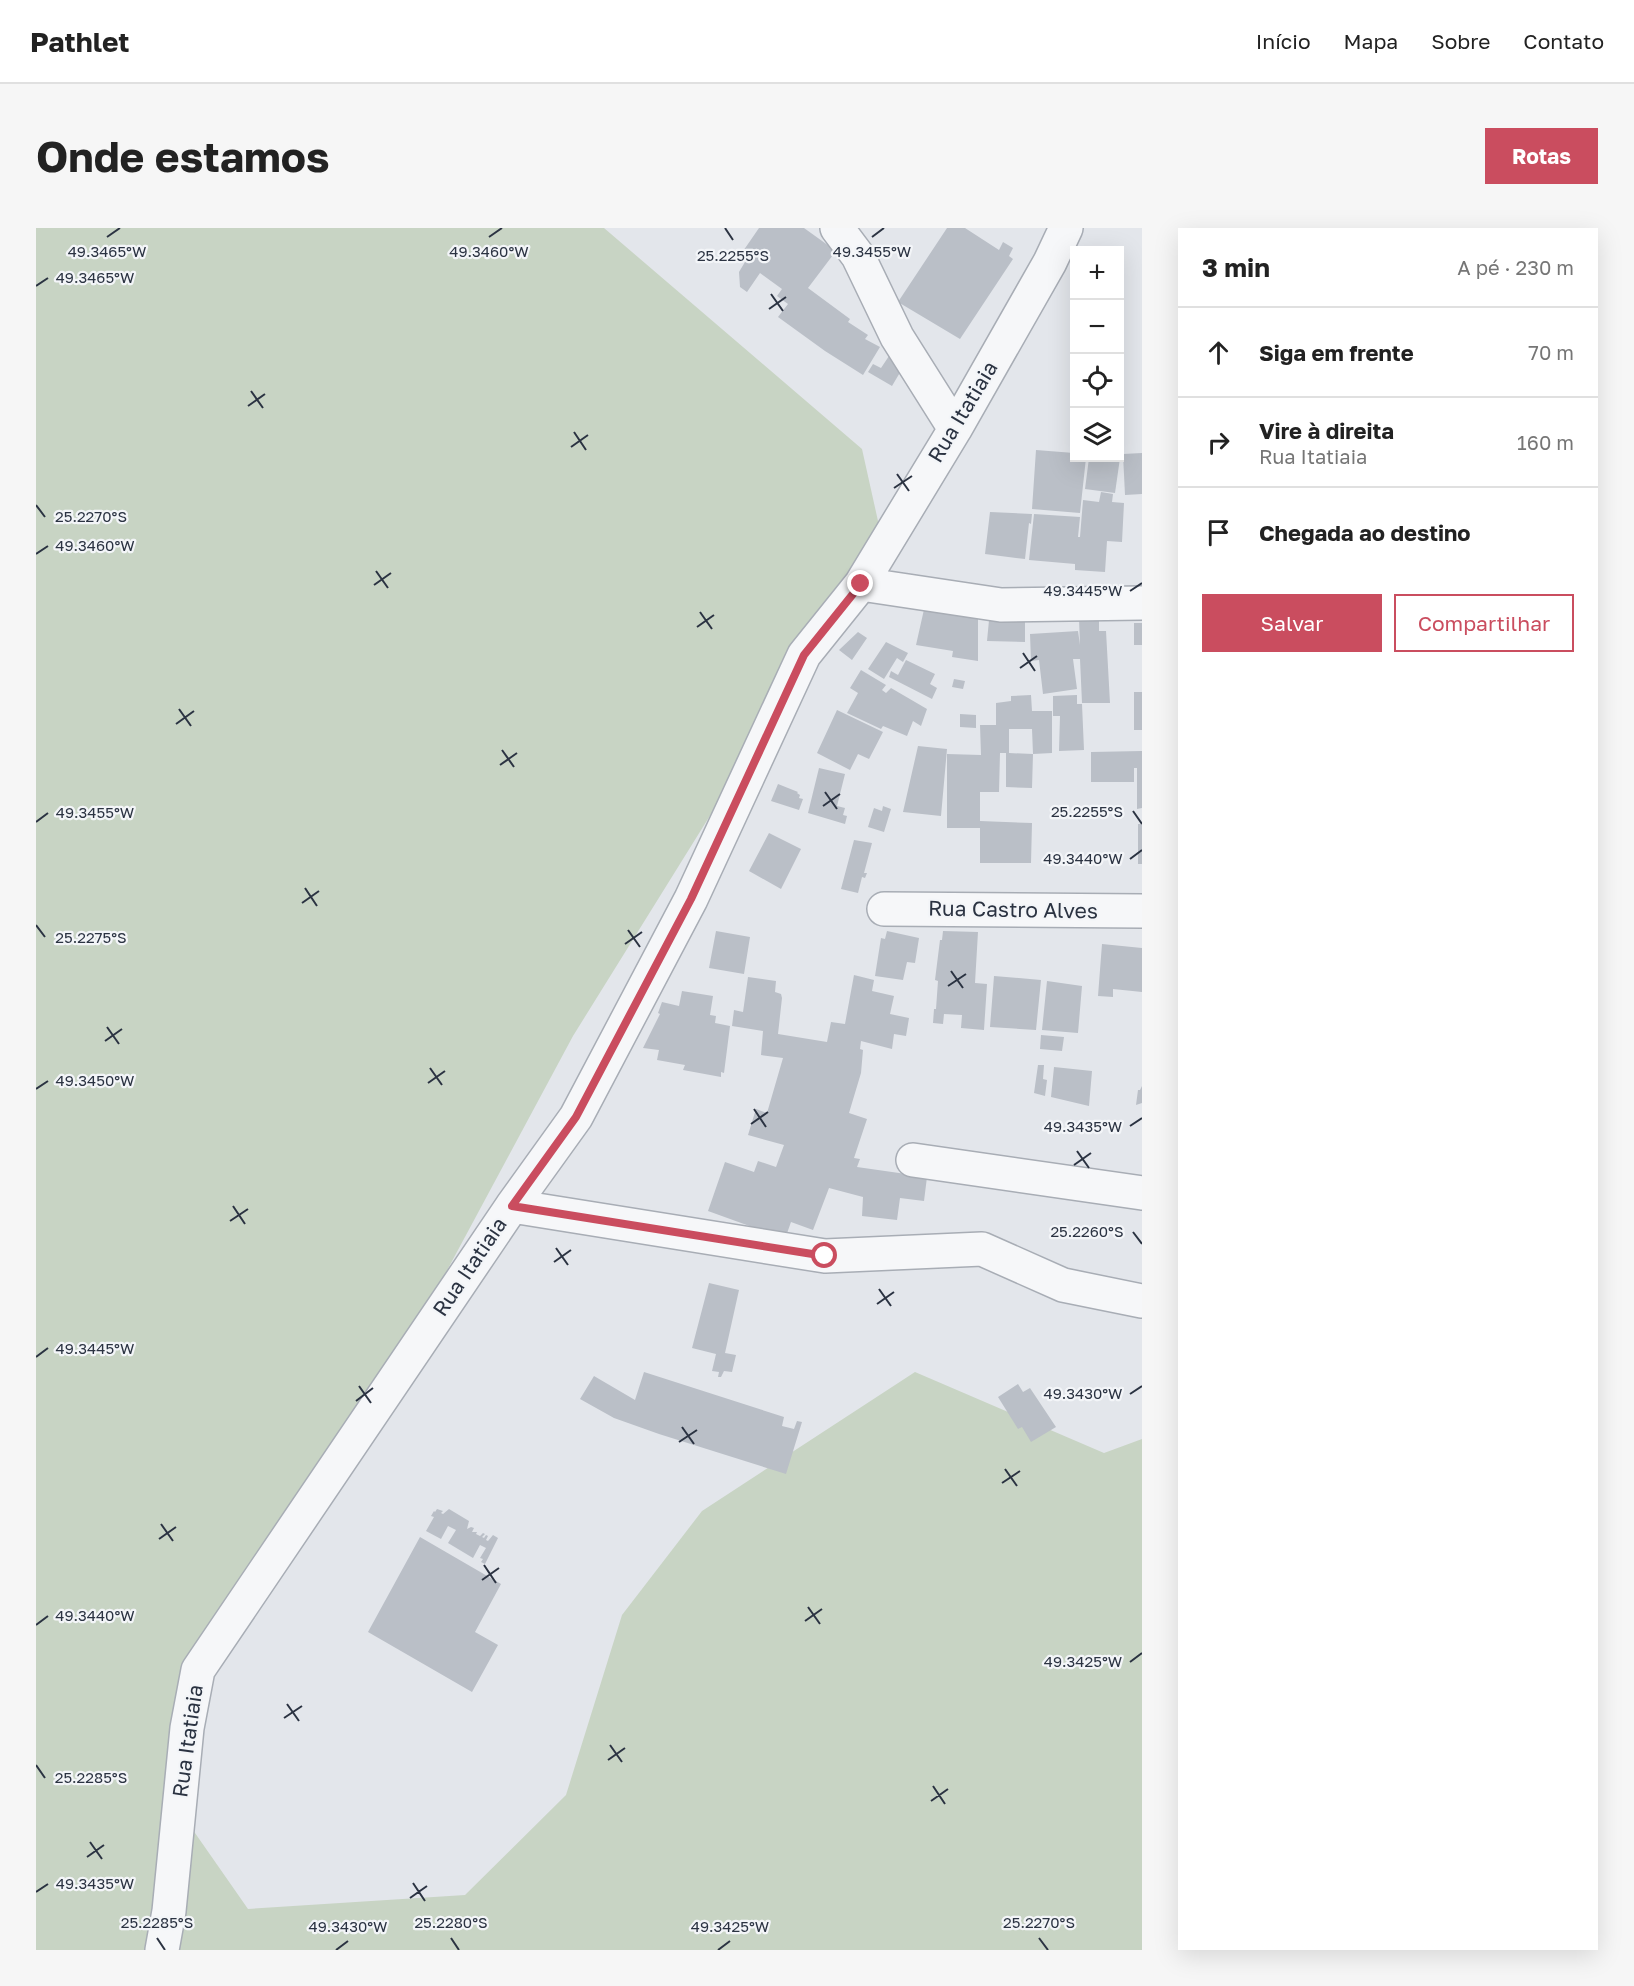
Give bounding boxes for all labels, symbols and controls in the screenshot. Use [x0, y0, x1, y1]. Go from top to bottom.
text: Pathlet [30, 25, 130, 58]
text: Início [1256, 28, 1311, 54]
text: Mapa [1344, 28, 1398, 54]
text: Sobre [1431, 28, 1490, 54]
text: Contato [1523, 28, 1604, 54]
button: Rotas [1485, 128, 1598, 184]
text: Onde estamos [36, 131, 330, 181]
text: 49.3465°W [68, 242, 146, 260]
text: 49.3460°W [449, 242, 529, 260]
text: 49.3455°W [833, 242, 911, 260]
text: 25.2255°S [697, 246, 769, 264]
map controls [1070, 246, 1124, 462]
button: + [1070, 246, 1124, 300]
text: 3 min [1202, 252, 1270, 283]
text: A pé · 230 m [1457, 255, 1574, 279]
text: 49.3465°W [56, 268, 134, 286]
button: − [1070, 300, 1124, 354]
icon: ahead [1202, 336, 1235, 369]
text: Siga em frente [1259, 339, 1414, 366]
text: 70 m [1528, 340, 1574, 364]
button: locate [1070, 354, 1124, 408]
street label: Rua Itatiaia [922, 356, 1003, 467]
button: layers [1070, 408, 1124, 462]
text: Vire à direita [1259, 417, 1394, 444]
icon: right [1202, 426, 1235, 459]
text: 160 m [1517, 430, 1574, 454]
text: Rua Itatiaia [1259, 444, 1367, 468]
text: 25.2270°S [55, 507, 127, 525]
icon: arrive [1202, 516, 1235, 549]
text: Chegada ao destino [1259, 519, 1471, 546]
text: 49.3460°W [55, 536, 135, 554]
route end [847, 570, 873, 596]
text: 49.3445°W [1044, 581, 1122, 599]
button: Salvar [1202, 594, 1382, 652]
button: Compartilhar [1394, 594, 1574, 652]
text: 25.2255°S [1051, 802, 1123, 820]
text: 49.3455°W [56, 803, 134, 821]
text: 49.3440°W [1043, 849, 1123, 867]
street label: Rua Castro Alves [928, 895, 1098, 923]
text: 25.2275°S [55, 928, 127, 946]
text: 49.3450°W [56, 1071, 134, 1089]
text: 49.3435°W [1044, 1117, 1122, 1135]
street label: Rua Itatiaia [427, 1212, 512, 1321]
text: 25.2260°S [1050, 1222, 1124, 1240]
route start [811, 1242, 837, 1268]
text: 49.3445°W [56, 1339, 134, 1357]
text: 49.3430°W [1044, 1384, 1122, 1402]
text: 49.3440°W [55, 1606, 135, 1624]
text: 49.3425°W [1044, 1652, 1122, 1670]
street label: Rua Itatiaia [166, 1683, 208, 1799]
text: 25.2285°S [55, 1768, 127, 1786]
text: 49.3435°W [56, 1874, 134, 1892]
text: 25.2285°S [121, 1913, 193, 1931]
text: 25.2280°S [414, 1913, 488, 1931]
text: 25.2270°S [1003, 1913, 1075, 1931]
text: 49.3430°W [309, 1917, 387, 1935]
text: 49.3425°W [691, 1917, 769, 1935]

